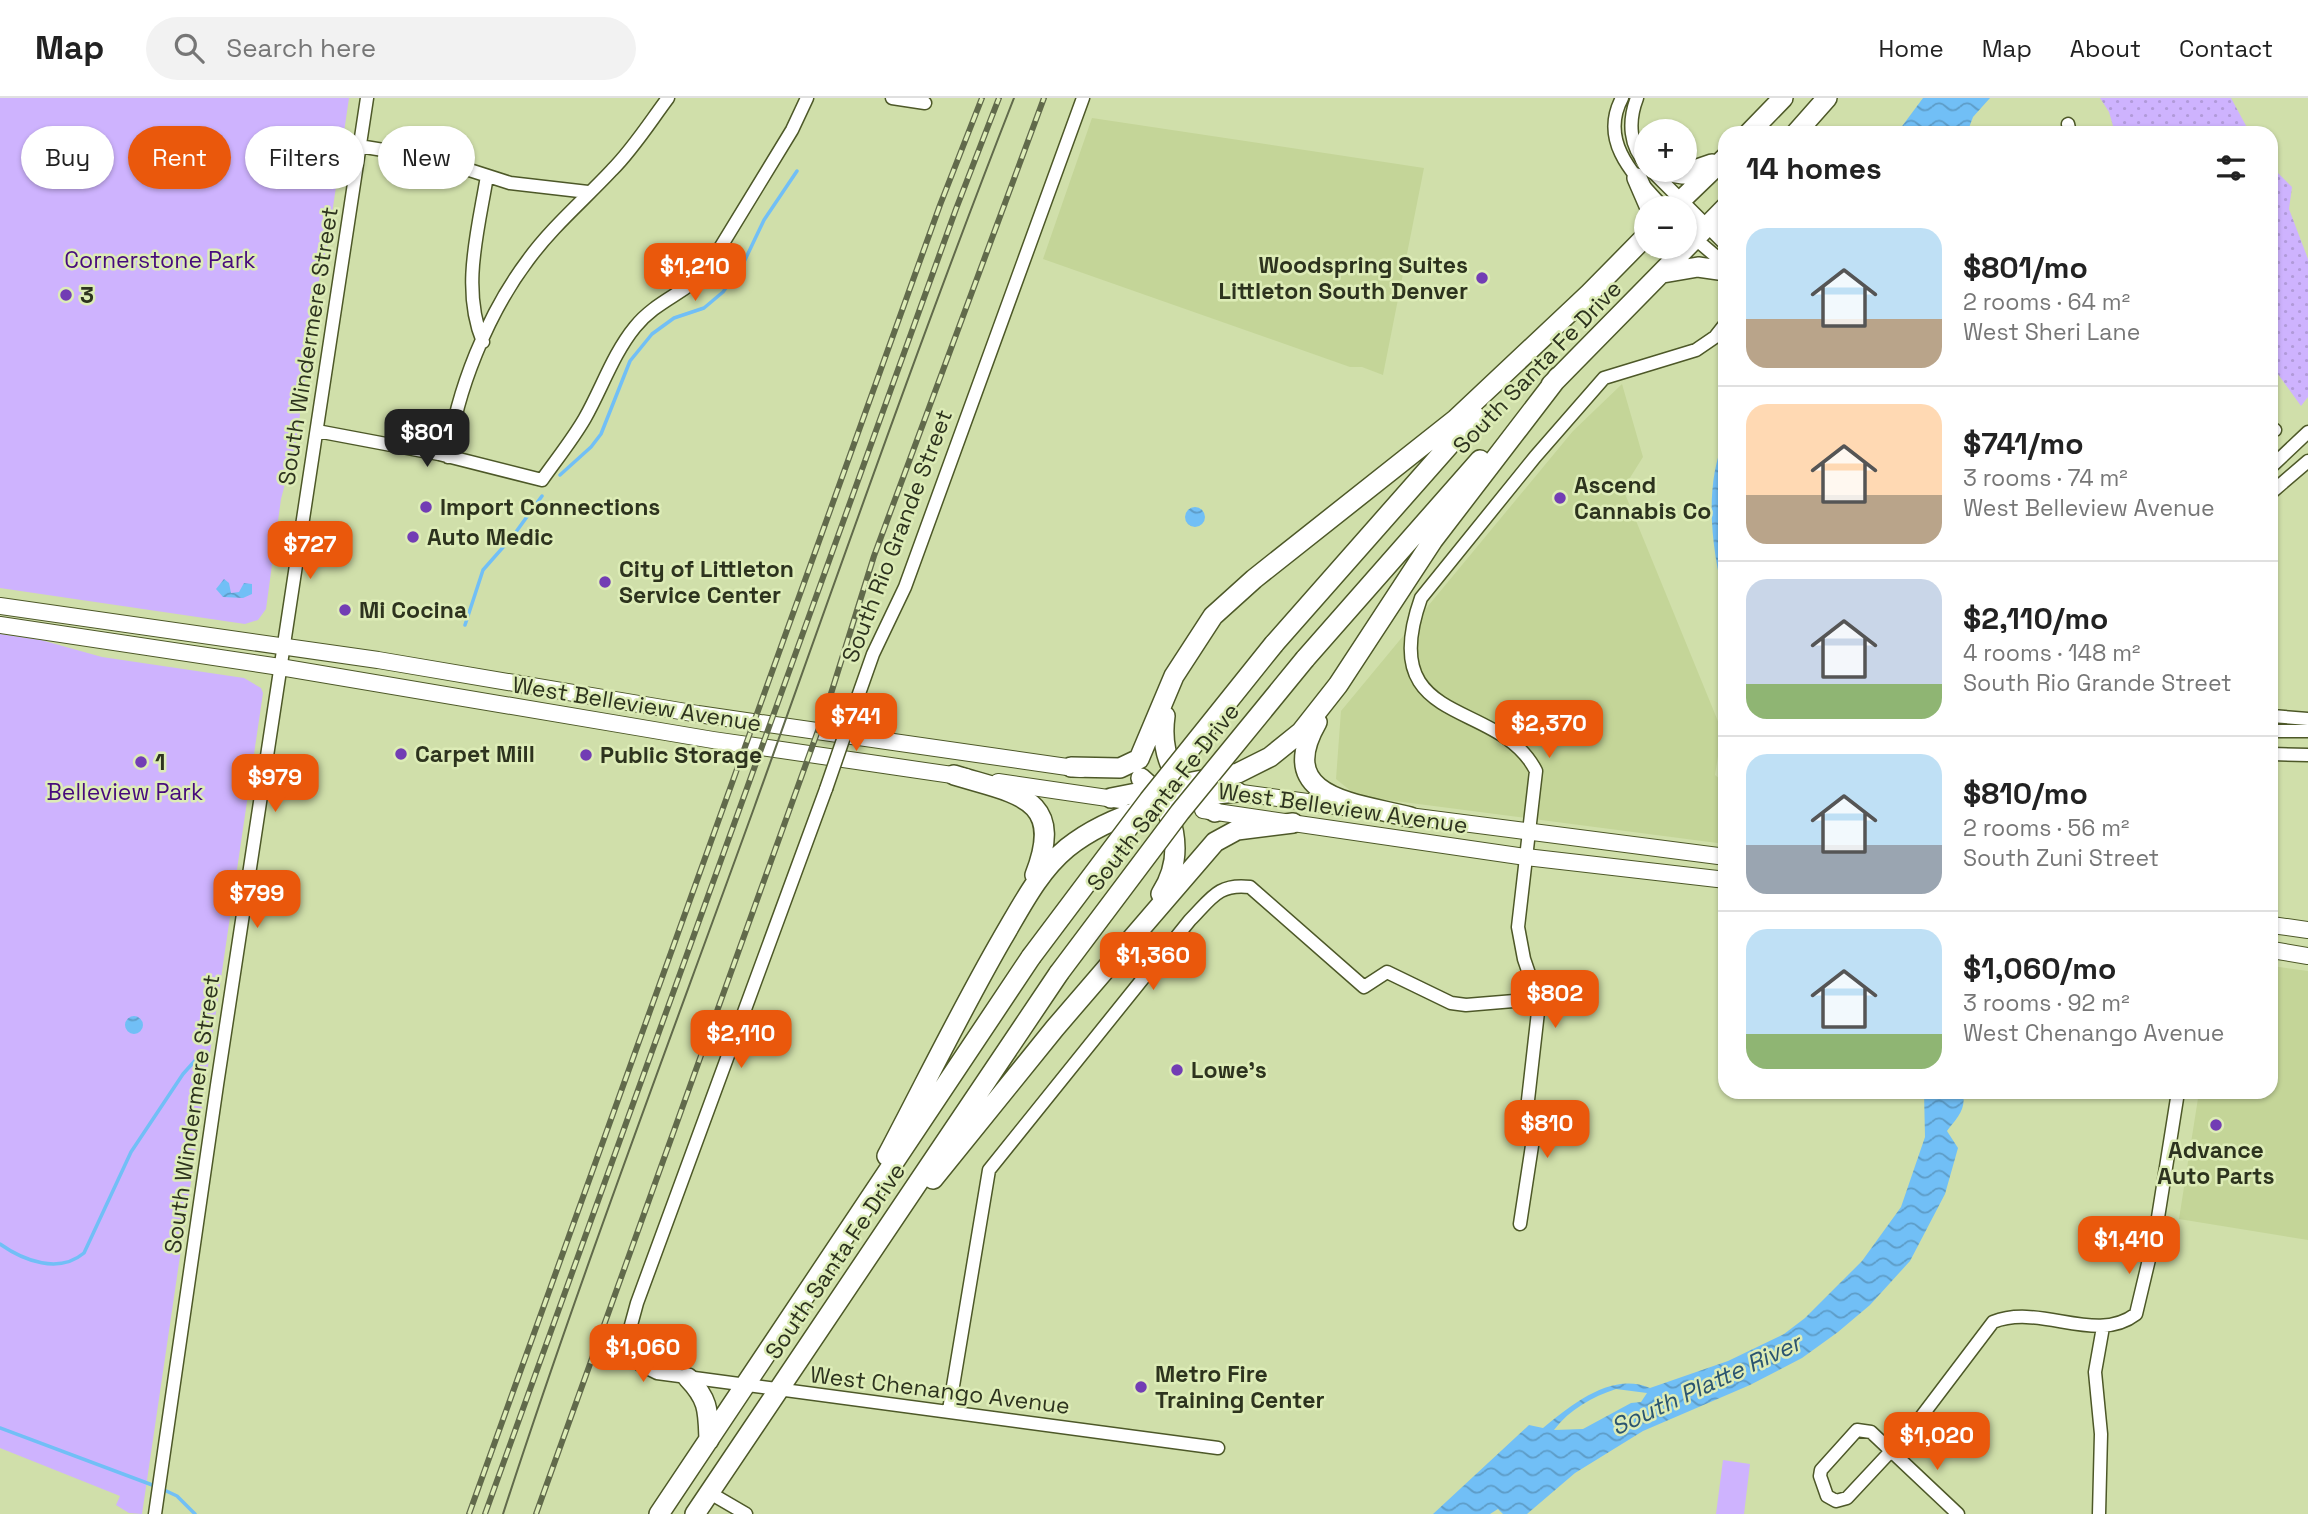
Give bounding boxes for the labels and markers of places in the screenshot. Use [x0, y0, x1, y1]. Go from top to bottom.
pin: $1,210 [638, 244, 752, 303]
place label: Woodspring Suites Littleton South Denver [1218, 250, 1468, 306]
marker: Woodspring Suites Littleton South Denver [1474, 270, 1490, 286]
place label: 3 [80, 280, 94, 310]
marker: 3 [58, 287, 74, 303]
pin: $801 [386, 410, 468, 469]
place label: Ascend Cannabis Co [1574, 470, 1711, 526]
marker: Ascend Cannabis Co [1552, 490, 1568, 506]
place label: Import Connections [440, 492, 660, 522]
marker: Import Connections [418, 499, 434, 515]
pin: $727 [269, 522, 351, 581]
place label: Auto Medic [427, 522, 554, 552]
marker: Auto Medic [405, 529, 421, 545]
place label: City of Littleton Service Center [619, 554, 794, 610]
marker: City of Littleton Service Center [597, 574, 613, 590]
place label: Mi Cocina [359, 595, 467, 625]
marker: Mi Cocina [337, 602, 353, 618]
pin: $741 [815, 694, 897, 753]
pin: $2,370 [1492, 700, 1606, 760]
place label: Carpet Mill [415, 739, 535, 769]
place label: Public Storage [600, 740, 762, 770]
marker: Carpet Mill [393, 746, 409, 762]
place label: 1 [155, 747, 165, 777]
marker: Public Storage [578, 747, 594, 763]
marker: 1 [133, 754, 149, 770]
pin: $979 [234, 754, 316, 814]
pin: $799 [216, 870, 298, 930]
pin: $1,360 [1096, 932, 1210, 992]
pin: $802 [1514, 970, 1596, 1030]
pin: $2,110 [684, 1010, 798, 1070]
place label: Lowe's [1191, 1055, 1267, 1085]
marker: Lowe's [1169, 1062, 1185, 1078]
pin: $810 [1506, 1100, 1588, 1160]
marker: Advance Auto Parts [2208, 1117, 2224, 1133]
place label: Advance Auto Parts [2157, 1135, 2275, 1191]
pin: $1,410 [2072, 1216, 2186, 1276]
pin: $1,060 [586, 1324, 700, 1384]
place label: Metro Fire Training Center [1155, 1359, 1325, 1415]
marker: Metro Fire Training Center [1133, 1379, 1149, 1395]
pin: $1,020 [1880, 1412, 1994, 1472]

